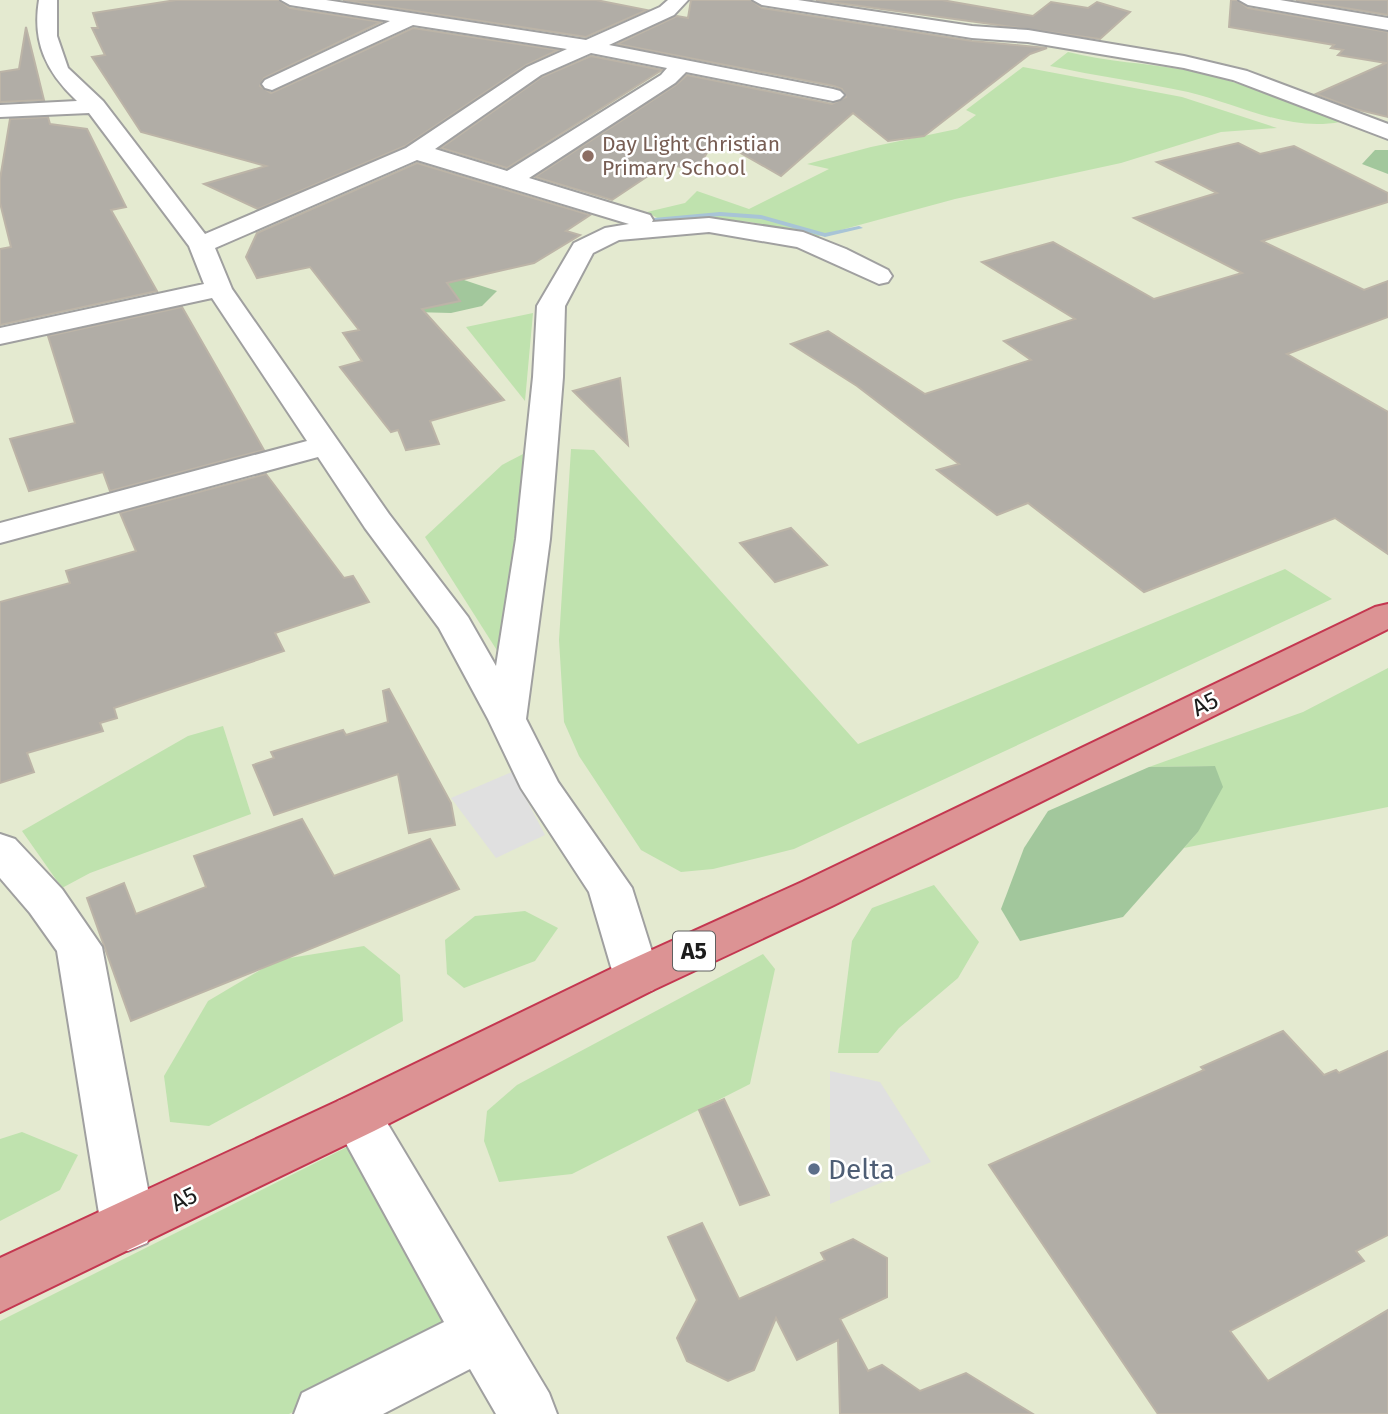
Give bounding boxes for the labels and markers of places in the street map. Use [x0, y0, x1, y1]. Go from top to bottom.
place label: Day Light Christian Primary School [602, 131, 780, 181]
marker: Day Light Christian Primary School [580, 148, 596, 164]
place label: Delta [828, 1153, 895, 1186]
marker: Delta [806, 1161, 822, 1177]

